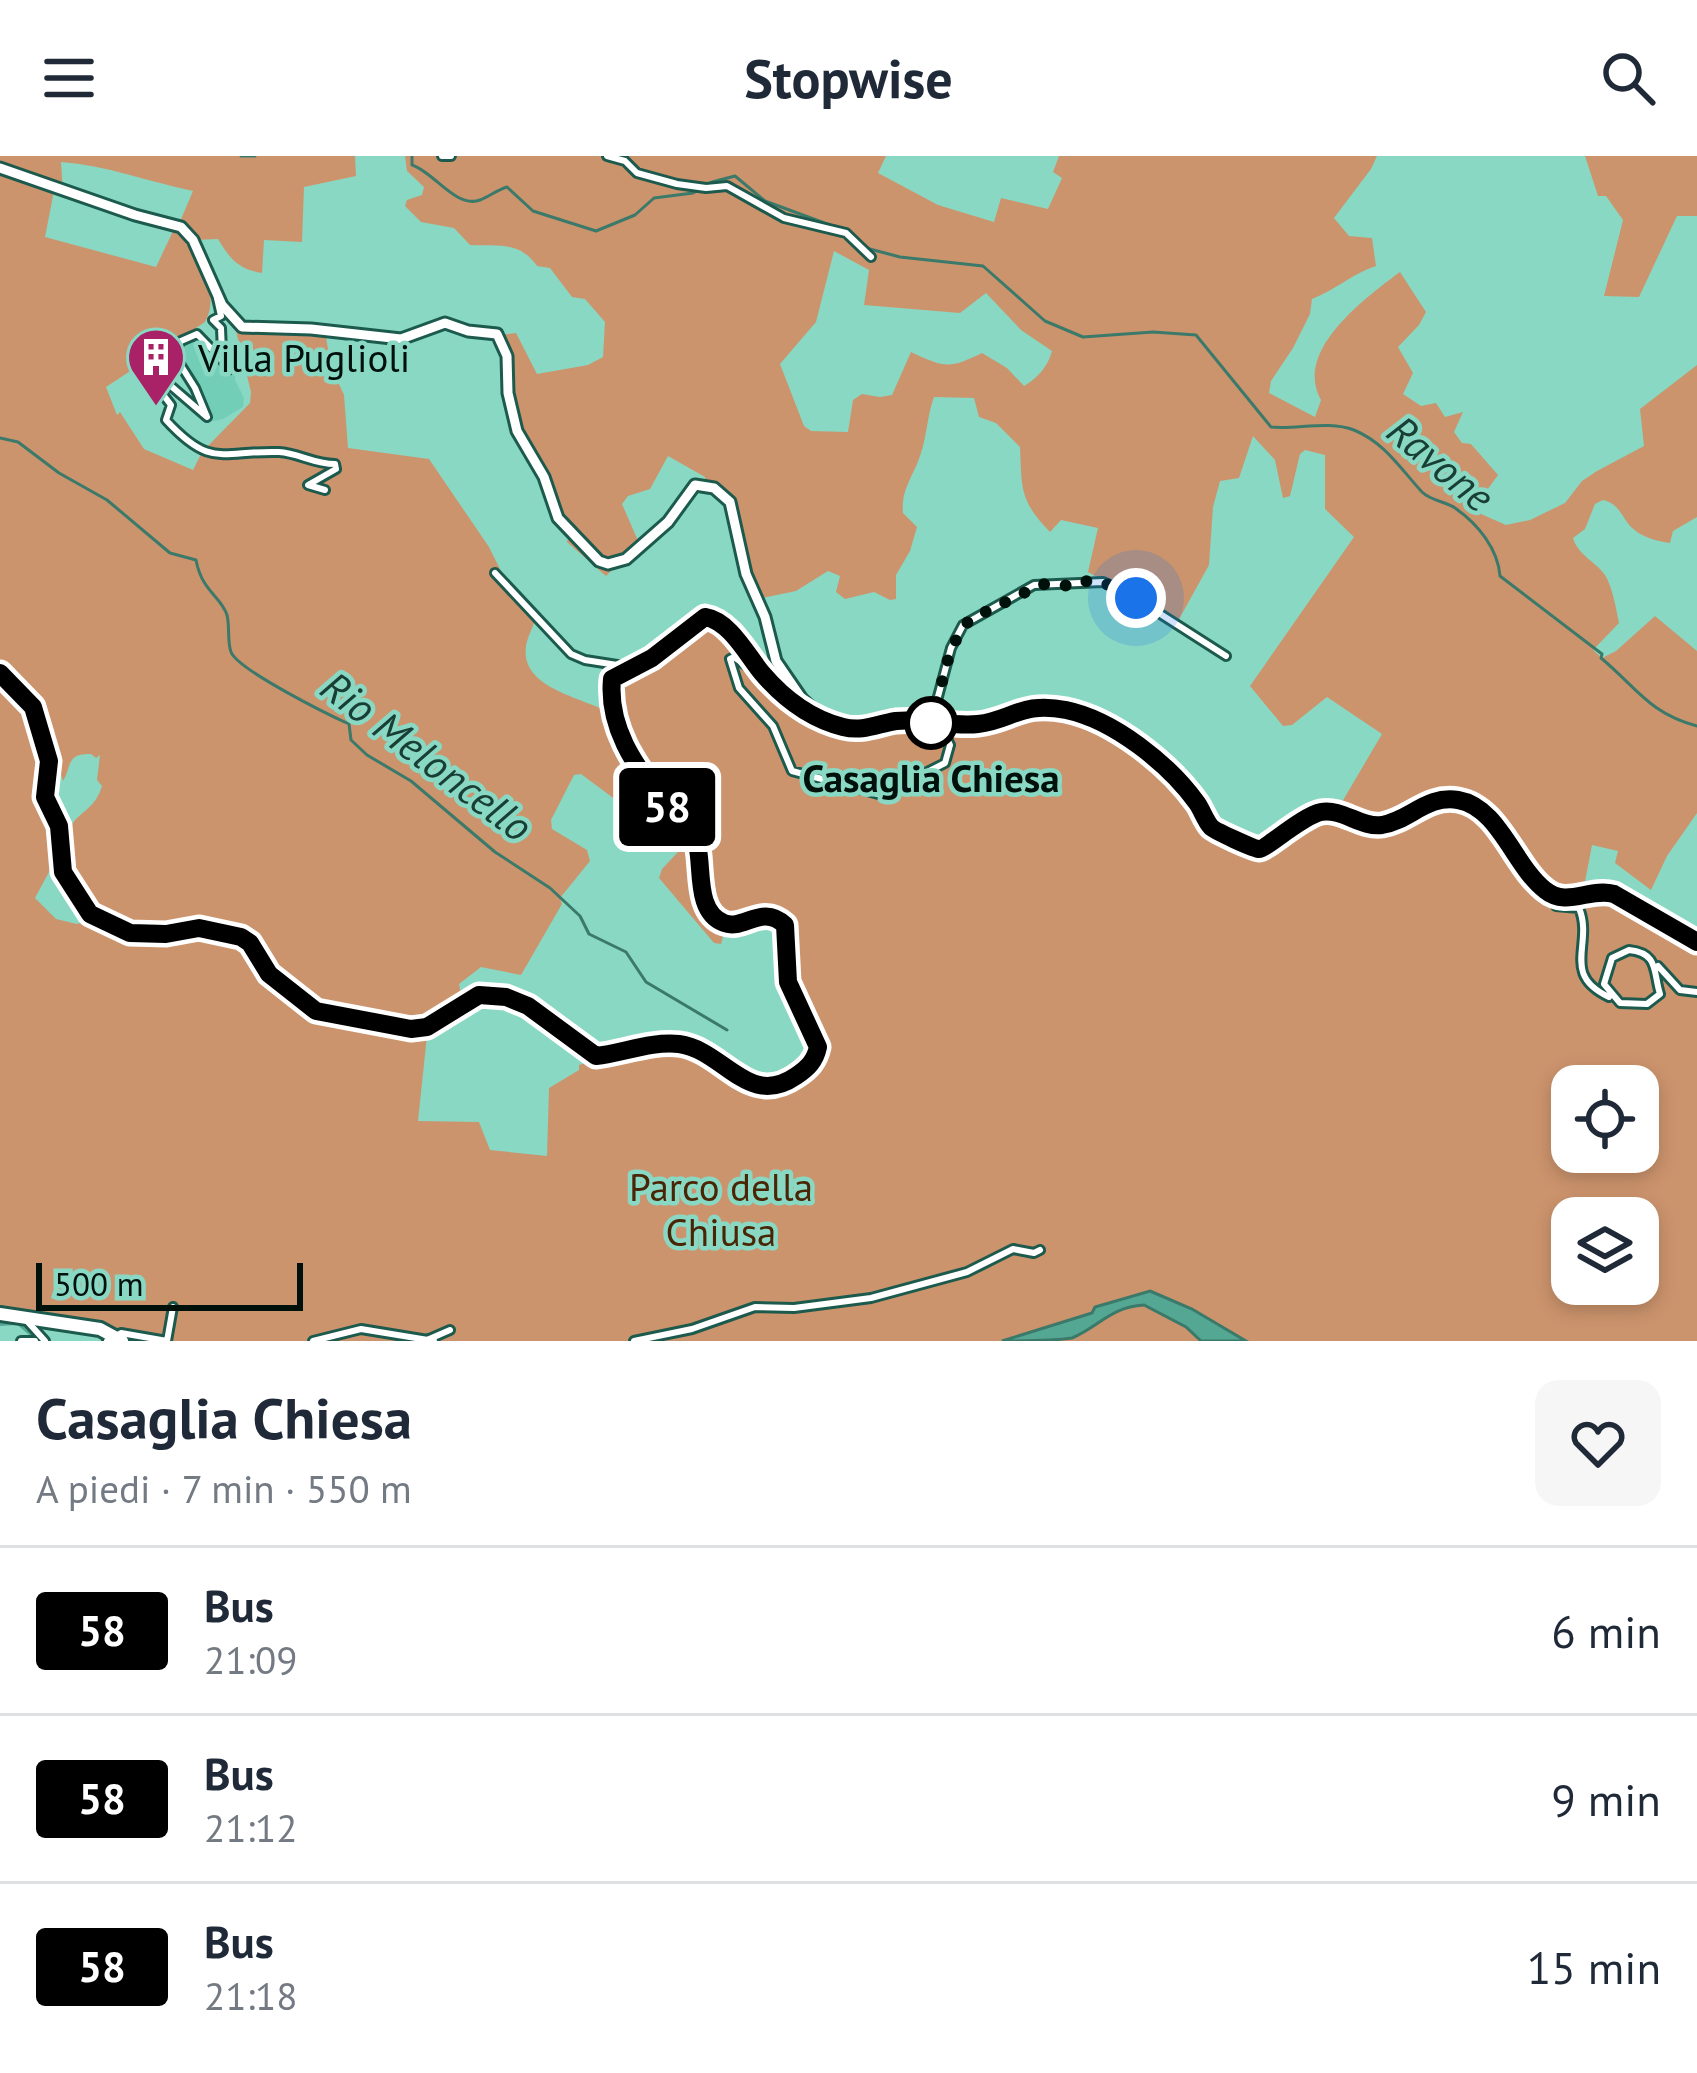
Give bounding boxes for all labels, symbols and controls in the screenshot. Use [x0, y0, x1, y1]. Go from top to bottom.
text: Stopwise [744, 43, 953, 113]
icon: menu [36, 45, 102, 111]
icon: search [1595, 45, 1661, 111]
building icon: Villa Puglioli [125, 326, 187, 408]
place label: Villa Puglioli [197, 332, 410, 383]
water label: Ravone [1376, 402, 1506, 524]
your location [1106, 568, 1166, 628]
water label: Rio Meloncello [310, 659, 544, 853]
marker: Casaglia Chiesa [906, 698, 956, 748]
place label: Casaglia Chiesa [802, 752, 1060, 803]
line badge: 58 [613, 768, 721, 846]
text: 58 [643, 779, 691, 834]
map controls [1551, 1065, 1659, 1305]
button: locate [1551, 1065, 1659, 1173]
park label: Parco della Chiusa [629, 1161, 813, 1257]
button: layers [1551, 1197, 1659, 1305]
scale bar [36, 1257, 303, 1310]
text: 500 m [54, 1262, 144, 1305]
button: heart [1535, 1380, 1661, 1506]
text: Casaglia Chiesa [36, 1381, 412, 1455]
text: A piedi · 7 min · 550 m [36, 1463, 412, 1514]
text: Bus [204, 1576, 274, 1634]
text: 6 min [1551, 1602, 1661, 1660]
text: 58 [78, 1603, 126, 1658]
text: 21:09 [204, 1634, 298, 1685]
text: Bus [204, 1744, 274, 1802]
text: 9 min [1551, 1770, 1661, 1828]
text: 58 [78, 1771, 126, 1826]
text: 21:12 [204, 1802, 298, 1853]
text: Bus [204, 1912, 274, 1970]
text: 15 min [1527, 1938, 1661, 1996]
text: 58 [78, 1939, 126, 1994]
text: 21:18 [204, 1970, 298, 2021]

